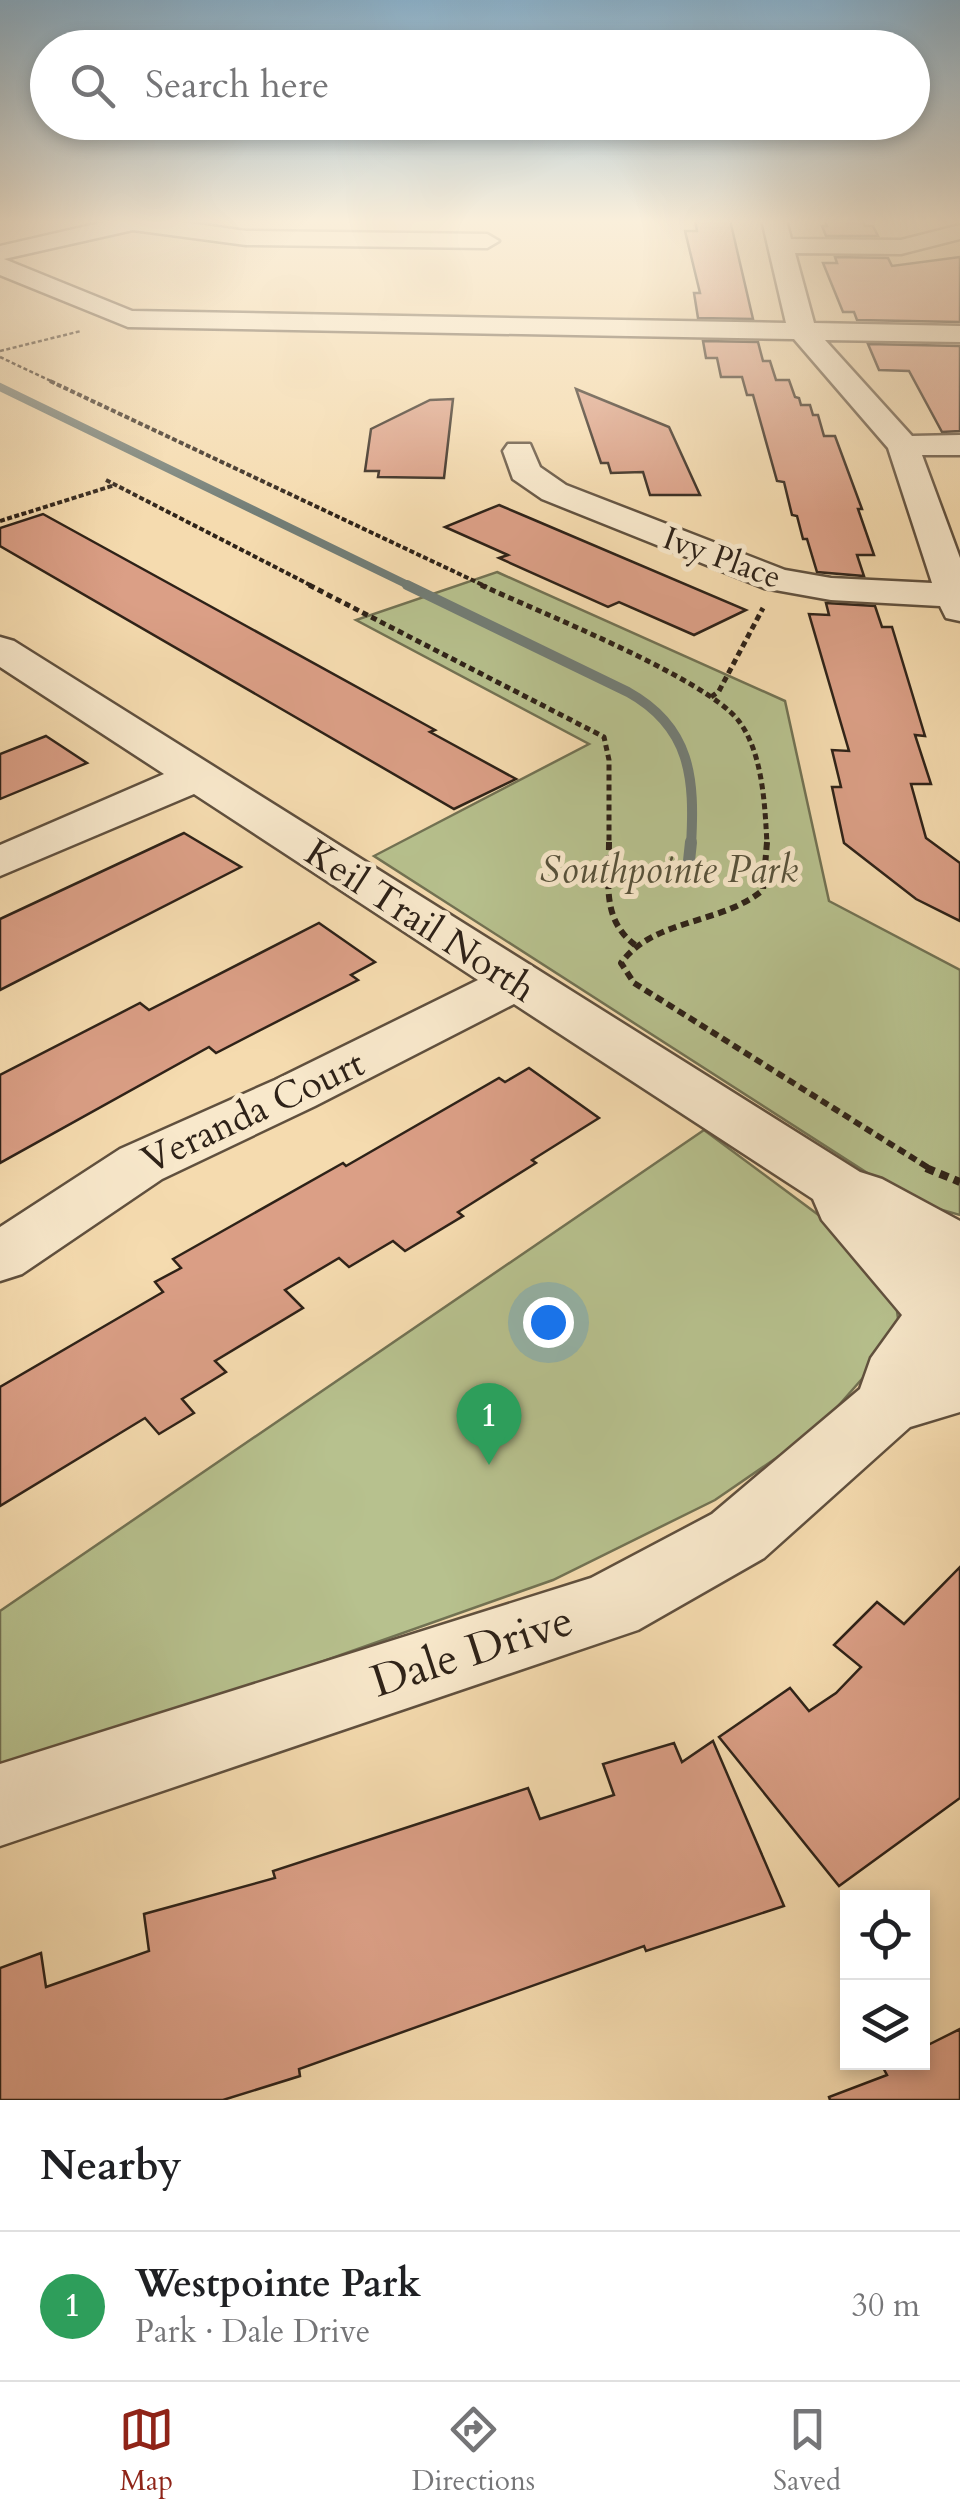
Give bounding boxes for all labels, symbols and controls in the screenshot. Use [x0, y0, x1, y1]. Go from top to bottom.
search box [30, 30, 930, 140]
icon: search [65, 58, 120, 113]
text: Search here [145, 59, 329, 111]
street label: Ivy Place [657, 516, 787, 600]
street label: Keil Trail North [295, 827, 545, 1015]
park label: Southpointe Park [540, 844, 798, 896]
street label: Veranda Court [133, 1038, 373, 1186]
your location [523, 1297, 574, 1348]
pin: 1 [456, 1382, 522, 1465]
street label: Dale Drive [363, 1590, 581, 1712]
map controls [840, 1890, 930, 2070]
button: locate [840, 1890, 930, 1980]
button: layers [840, 1980, 930, 2070]
text: Nearby [40, 2137, 182, 2194]
text: Westpointe Park [135, 2258, 421, 2310]
text: 1 [64, 2284, 81, 2328]
text: 30 m [852, 2284, 920, 2328]
text: Park · Dale Drive [135, 2310, 370, 2354]
tab: Map [119, 2402, 174, 2500]
tab: Directions [412, 2402, 535, 2500]
tab: Saved [773, 2402, 841, 2500]

